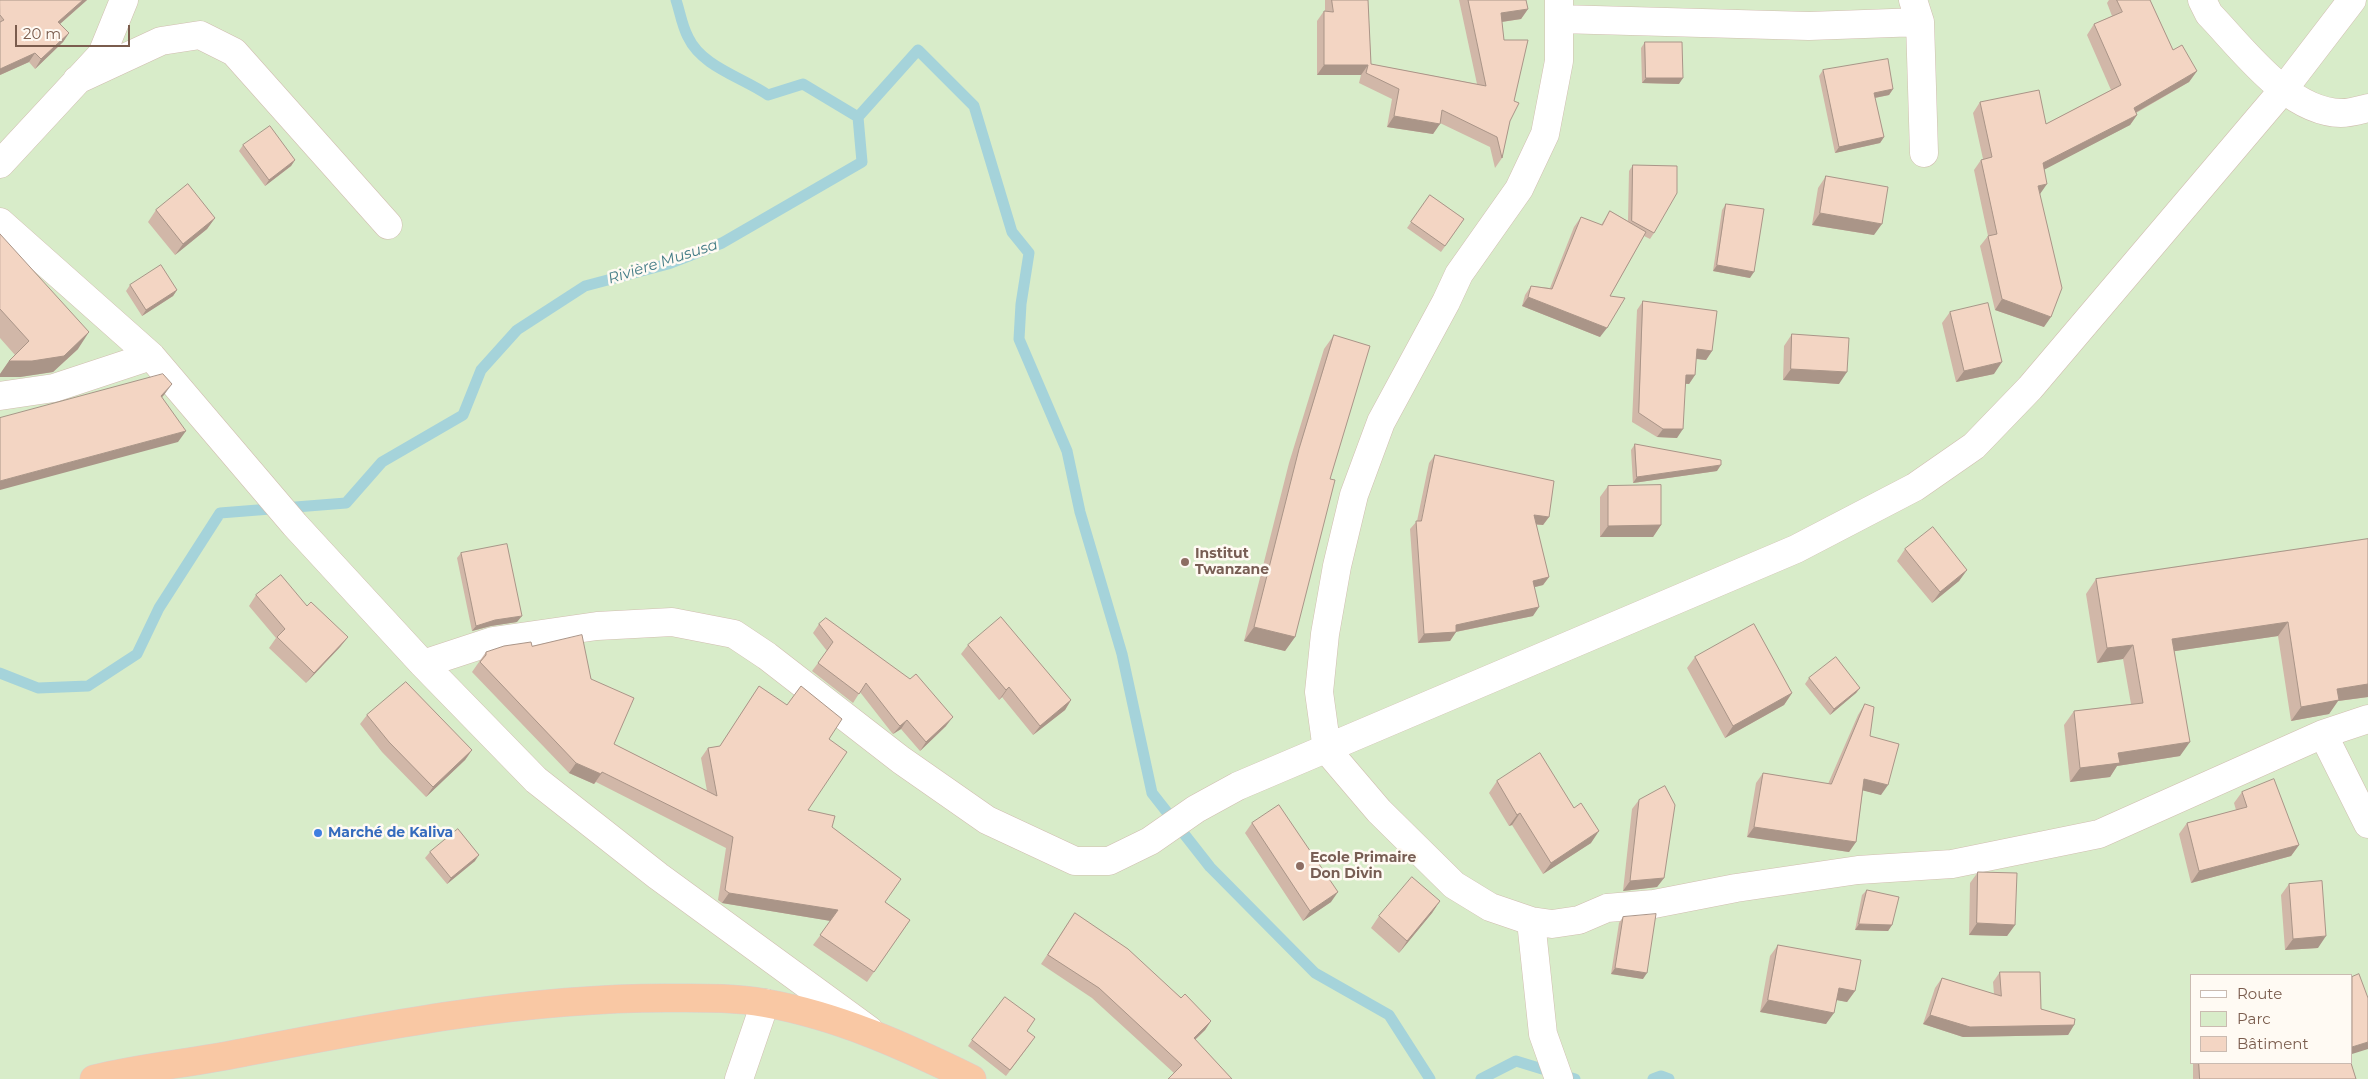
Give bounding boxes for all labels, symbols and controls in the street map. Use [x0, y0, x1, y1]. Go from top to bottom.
scale bar [18, 15, 132, 47]
text: 20 m [23, 24, 61, 43]
water label: Rivière Mususa [606, 236, 720, 288]
place label: Institut Twanzane [1195, 546, 1269, 578]
marker: Institut Twanzane [1179, 556, 1191, 568]
place label: Marché de Kaliva [328, 825, 453, 841]
marker: Marché de Kaliva [312, 827, 324, 839]
place label: Ecole Primaire Don Divin [1310, 850, 1416, 882]
marker: Ecole Primaire Don Divin [1294, 860, 1306, 872]
legend [2190, 974, 2353, 1064]
text: Route [2237, 984, 2282, 1003]
text: Parc [2237, 1009, 2271, 1028]
text: Bâtiment [2237, 1034, 2309, 1053]

